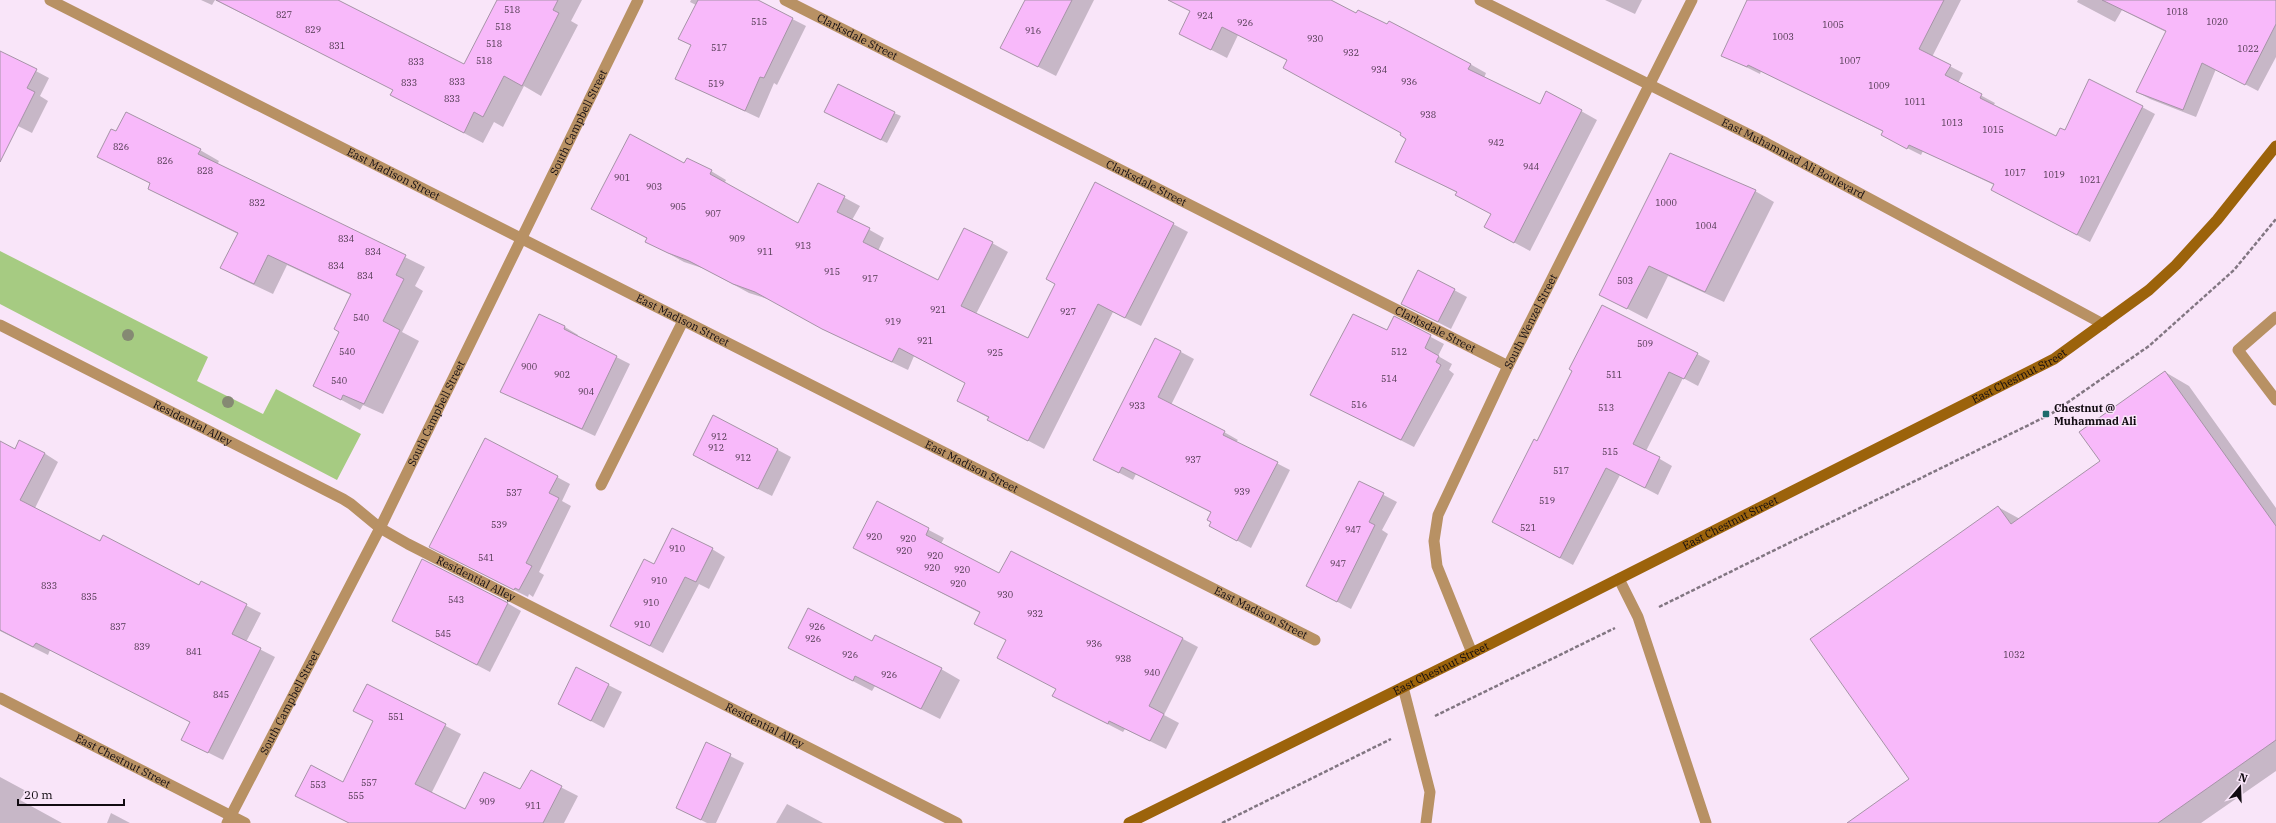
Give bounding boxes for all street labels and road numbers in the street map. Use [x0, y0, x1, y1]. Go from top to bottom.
street label: Clarksdale Street [815, 10, 900, 63]
street label: South Campbell Street [547, 67, 610, 177]
street label: East Muhammad Ali Boulevard [1719, 115, 1868, 202]
street label: East Madison Street [345, 144, 443, 203]
street label: Clarksdale Street [1104, 157, 1189, 209]
street label: South Wenzel Street [1501, 271, 1560, 371]
street label: East Madison Street [634, 291, 732, 350]
street label: Clarksdale Street [1393, 303, 1478, 356]
street label: East Chestnut Street [1969, 345, 2069, 406]
street label: South Campbell Street [404, 358, 468, 468]
street label: Residential Alley [151, 397, 235, 449]
street label: East Madison Street [923, 437, 1021, 496]
street label: East Chestnut Street [1680, 493, 1780, 553]
street label: Residential Alley [434, 553, 518, 604]
street label: East Madison Street [1212, 583, 1310, 642]
street label: East Chestnut Street [1391, 639, 1491, 698]
street label: South Campbell Street [257, 648, 323, 757]
street label: Residential Alley [723, 699, 807, 751]
street label: East Chestnut Street [73, 731, 173, 791]

